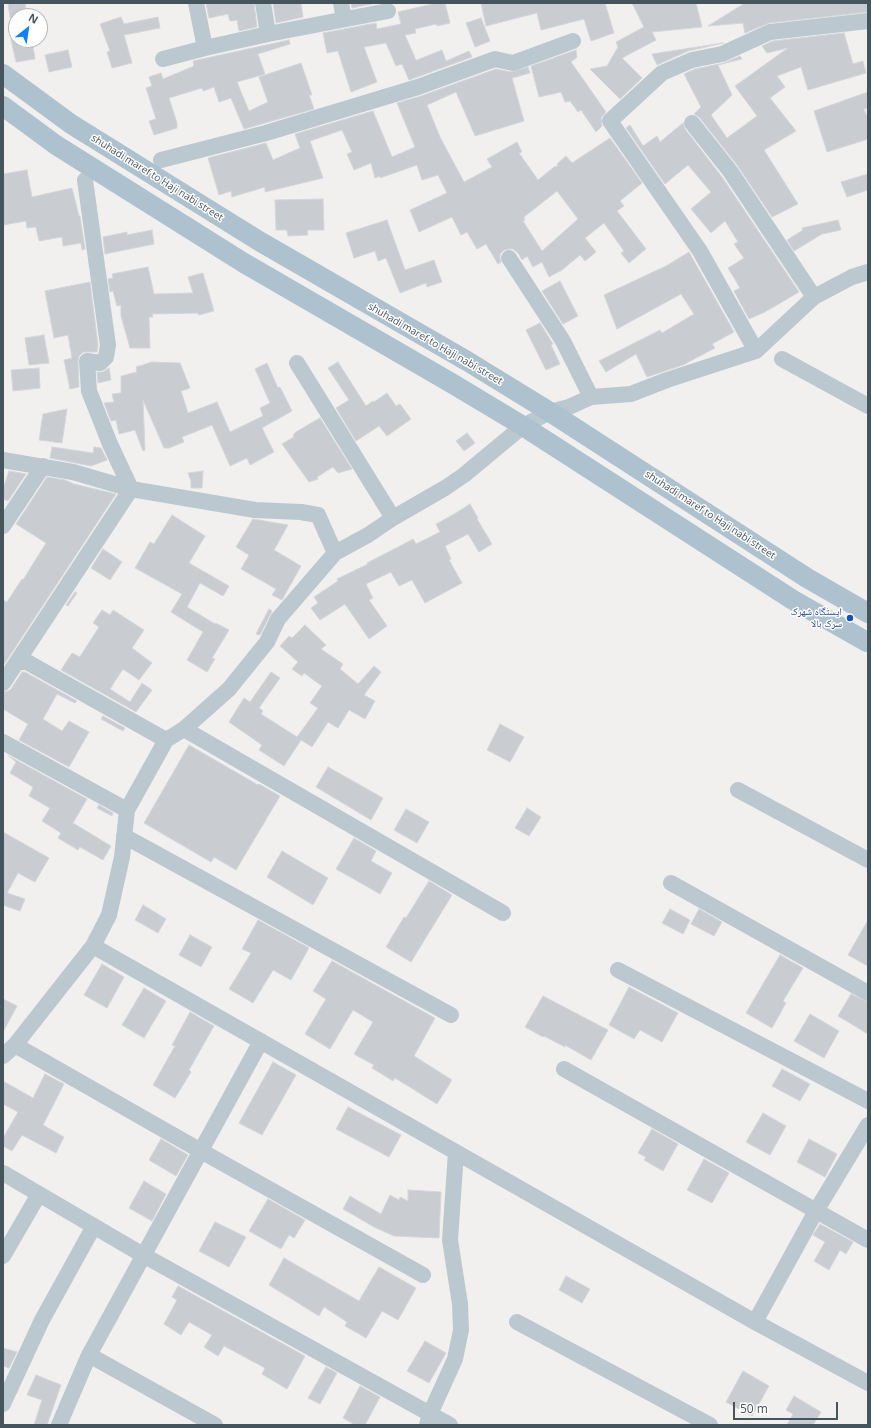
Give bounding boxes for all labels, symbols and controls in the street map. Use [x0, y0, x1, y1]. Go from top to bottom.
north arrow [8, 8, 48, 48]
text: N [26, 9, 41, 27]
street label: shuhadi maref to Haji nabi street [89, 132, 225, 224]
street label: shuhadi maref to Haji nabi street [366, 300, 504, 388]
street label: shuhadi maref to Haji nabi street [642, 468, 778, 562]
place label: ایستگاه شهرک سرک بالا [791, 606, 842, 630]
marker: ایستگاه شهرک سرک بالا [845, 613, 855, 623]
scale bar [735, 1394, 840, 1420]
text: 50 m [740, 1400, 768, 1417]

